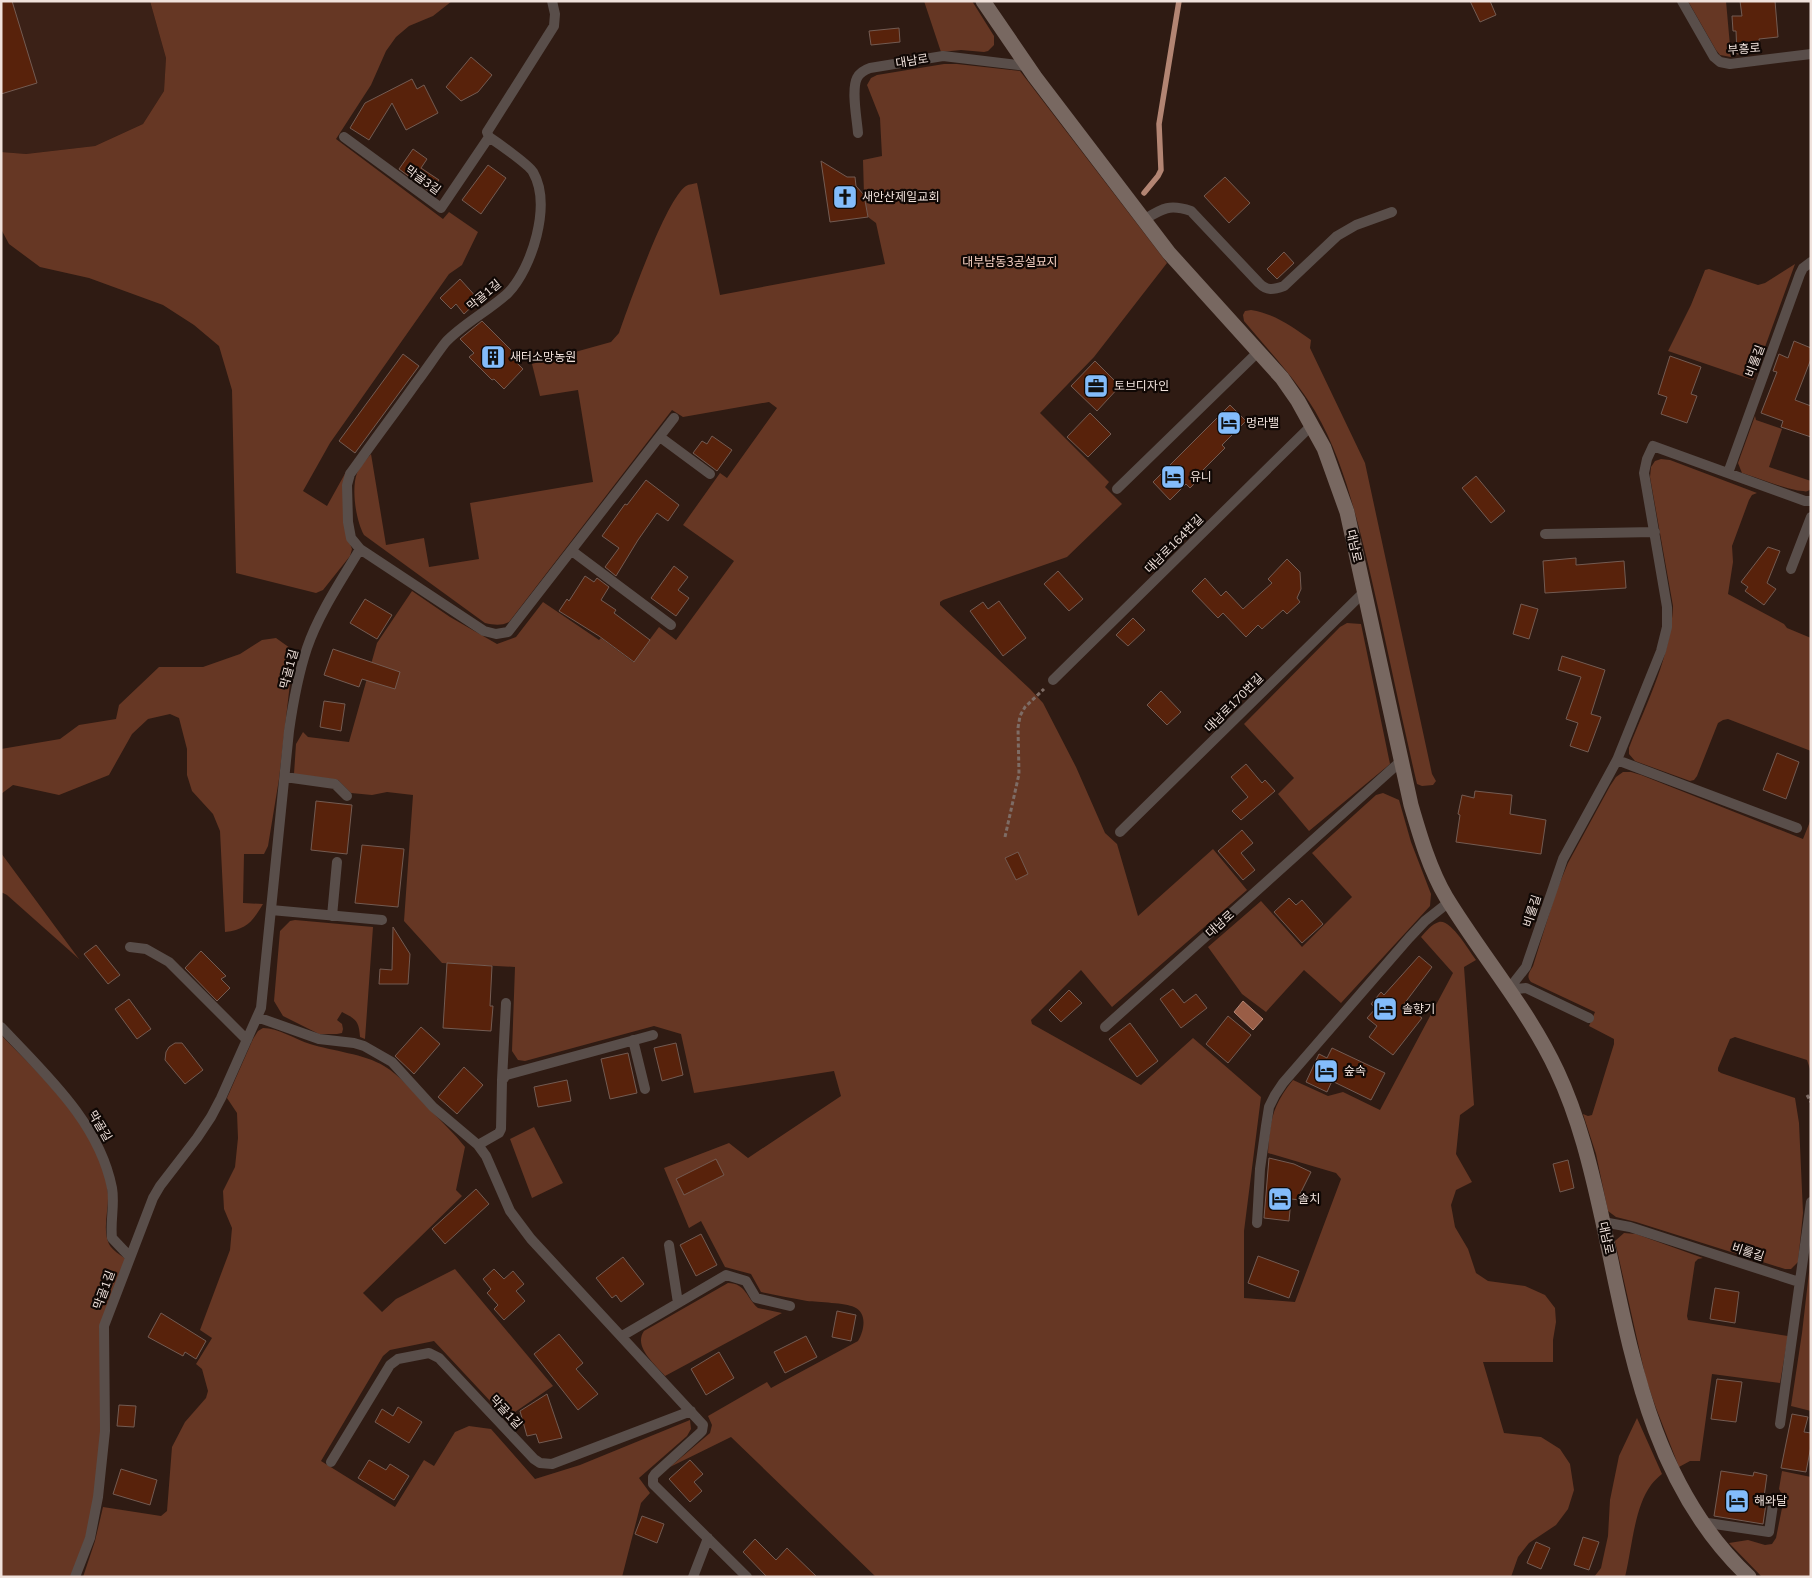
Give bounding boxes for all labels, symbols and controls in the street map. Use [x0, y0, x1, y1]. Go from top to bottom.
street label: 부흥로 [1727, 40, 1761, 58]
street label: 대남로 [894, 51, 930, 71]
street label: 막골3길 [402, 162, 444, 198]
church icon: 새안산제일교회 [832, 184, 858, 210]
place label: 새안산제일교회 [862, 189, 939, 205]
park label: 대부남동3공설묘지 [962, 254, 1058, 270]
street label: 막골1길 [463, 276, 505, 314]
street label: 비룰길 [1742, 343, 1768, 379]
building icon: 새터소망농원 [480, 344, 506, 370]
place label: 새터소망농원 [510, 349, 576, 365]
office icon: 토브디자인 [1083, 373, 1109, 399]
place label: 토브디자인 [1114, 378, 1169, 394]
hotel icon: 멍라밸 [1216, 410, 1242, 436]
place label: 멍라밸 [1246, 415, 1279, 431]
hotel icon: 유니 [1160, 464, 1186, 490]
place label: 유니 [1190, 469, 1212, 485]
street label: 대남로164번길 [1141, 511, 1207, 577]
street label: 대남로 [1342, 528, 1366, 564]
street label: 막골1길 [276, 647, 302, 691]
street label: 대남로170번길 [1201, 670, 1267, 736]
street label: 비룰길 [1519, 893, 1545, 929]
street label: 대남로 [1202, 907, 1238, 941]
hotel icon: 솔향기 [1372, 996, 1398, 1022]
place label: 솔향기 [1402, 1001, 1435, 1017]
hotel icon: 숲속 [1313, 1058, 1339, 1084]
place label: 숲속 [1344, 1063, 1366, 1079]
street label: 막골길 [85, 1108, 115, 1144]
hotel icon: 솔치 [1267, 1186, 1293, 1212]
place label: 솔치 [1298, 1191, 1320, 1207]
street label: 대남로 [1595, 1220, 1617, 1256]
street label: 비룰길 [1730, 1239, 1766, 1265]
street label: 막골1길 [90, 1268, 118, 1312]
street label: 막골1길 [486, 1392, 526, 1432]
hotel icon: 해와달 [1724, 1488, 1750, 1514]
place label: 해와달 [1754, 1493, 1787, 1509]

